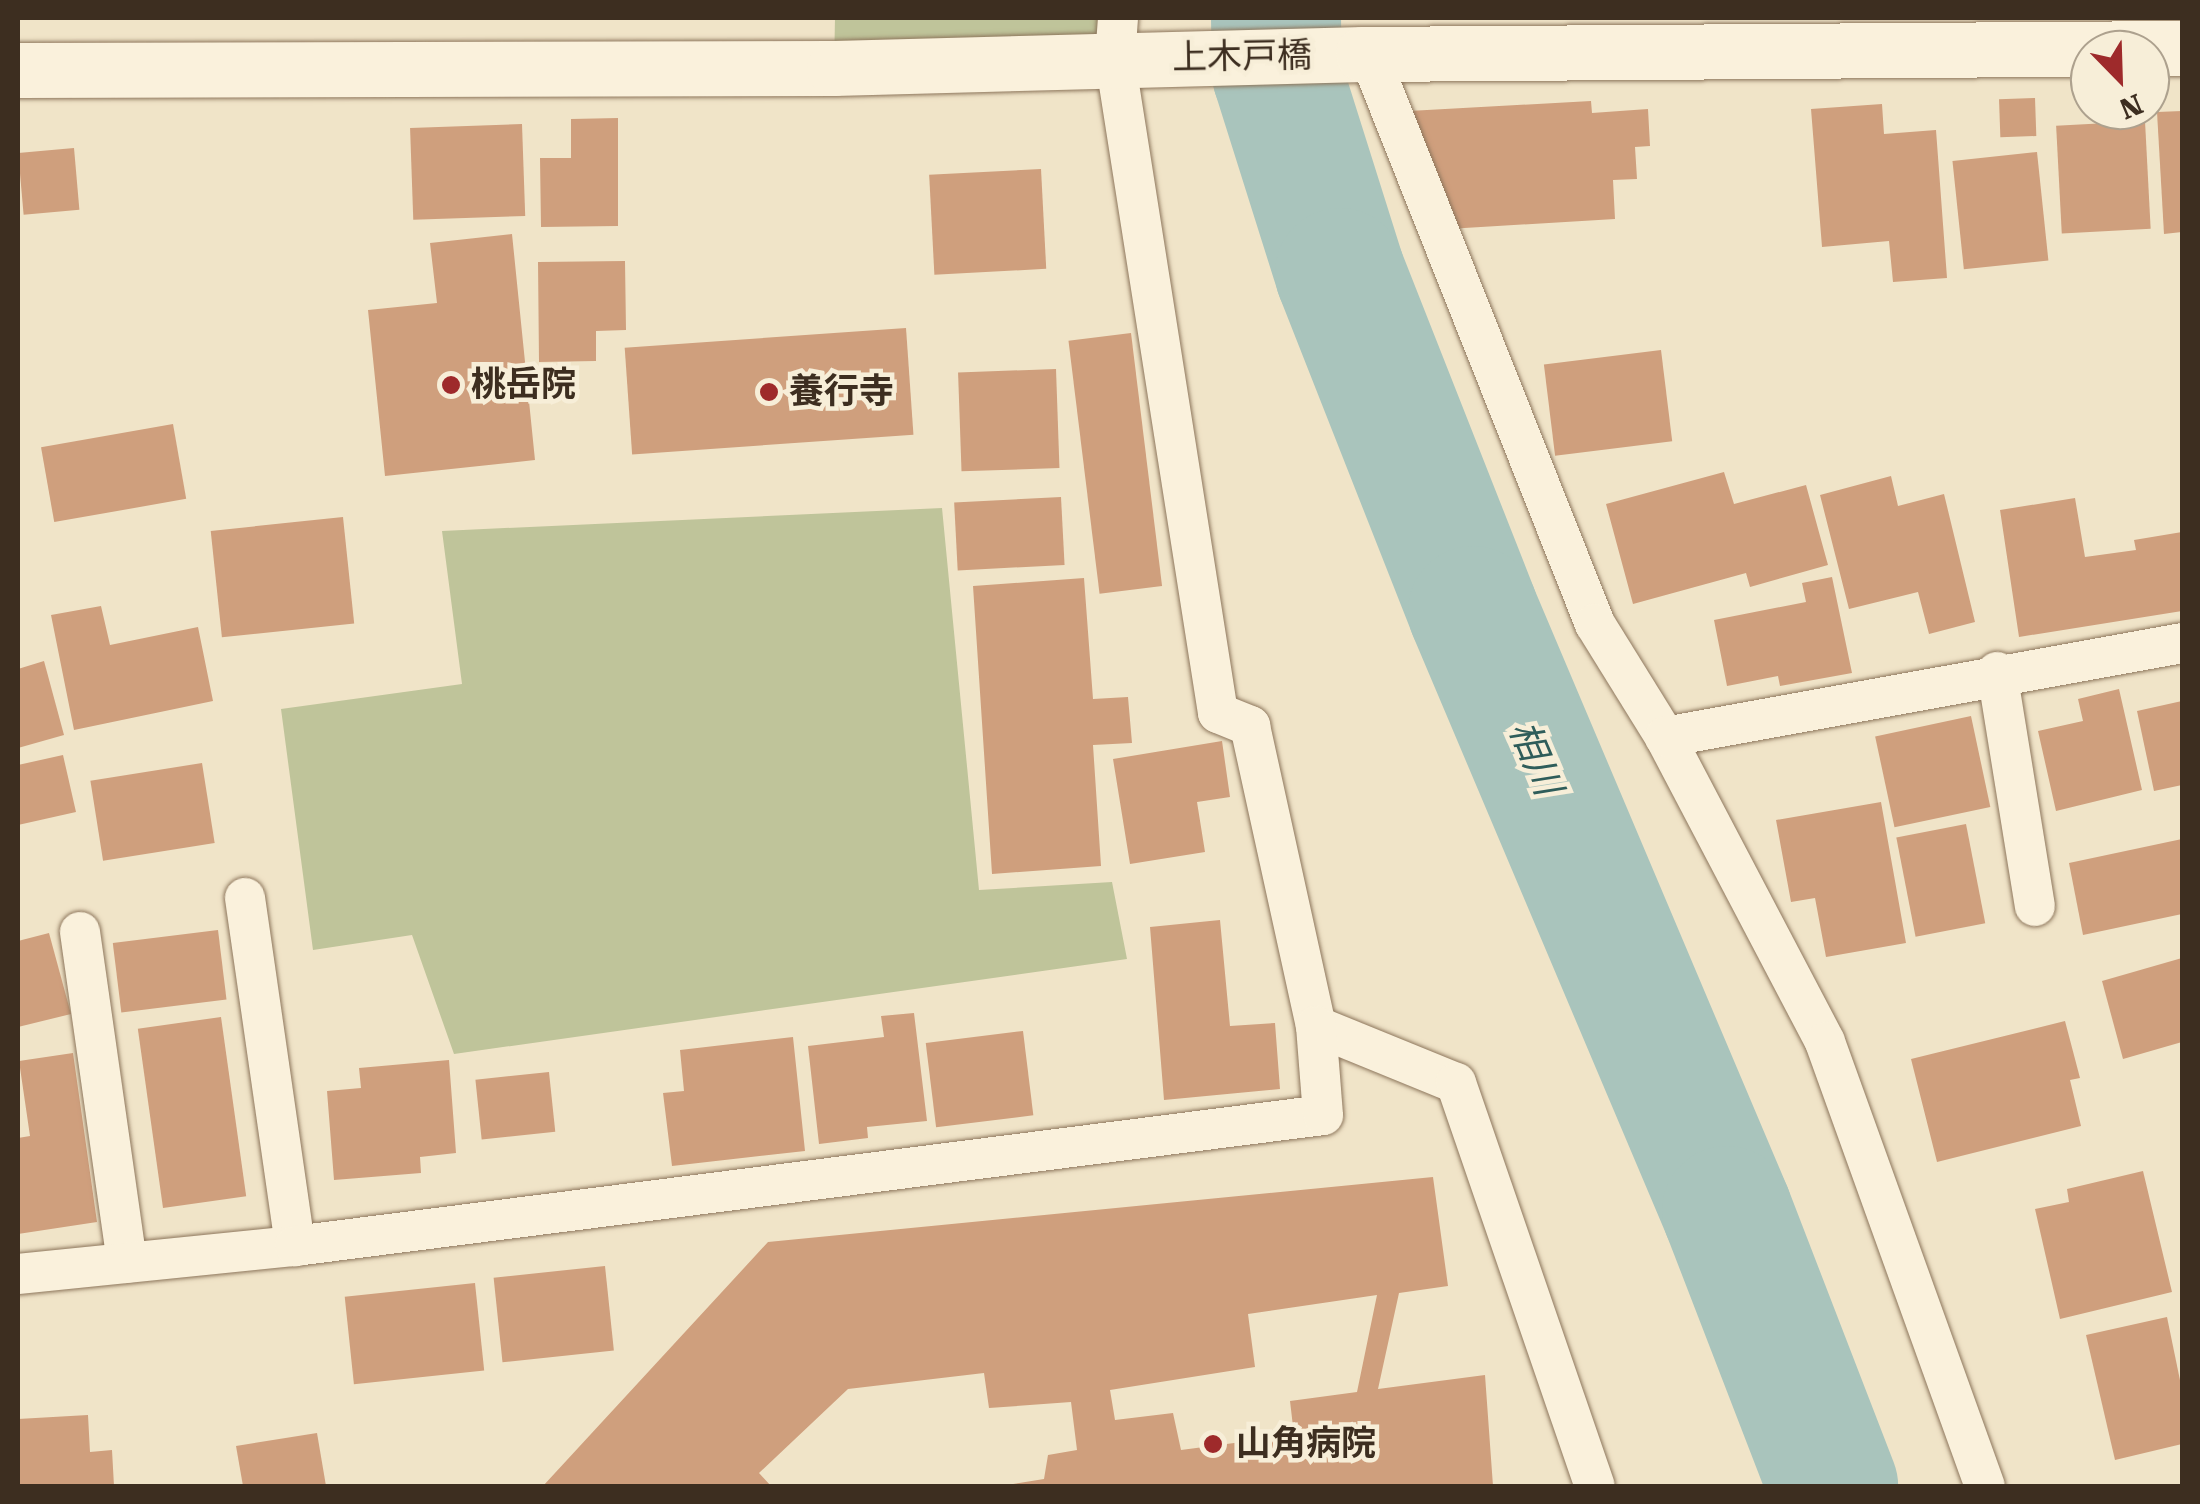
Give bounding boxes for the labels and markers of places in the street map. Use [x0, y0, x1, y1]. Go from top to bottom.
place label: 桃岳院 [471, 364, 576, 406]
place label: 養行寺 [789, 371, 894, 413]
marker: 桃岳院 [440, 374, 462, 396]
marker: 養行寺 [758, 381, 780, 403]
place label: 山角病院 [1236, 1423, 1376, 1465]
marker: 山角病院 [1200, 1431, 1226, 1457]

